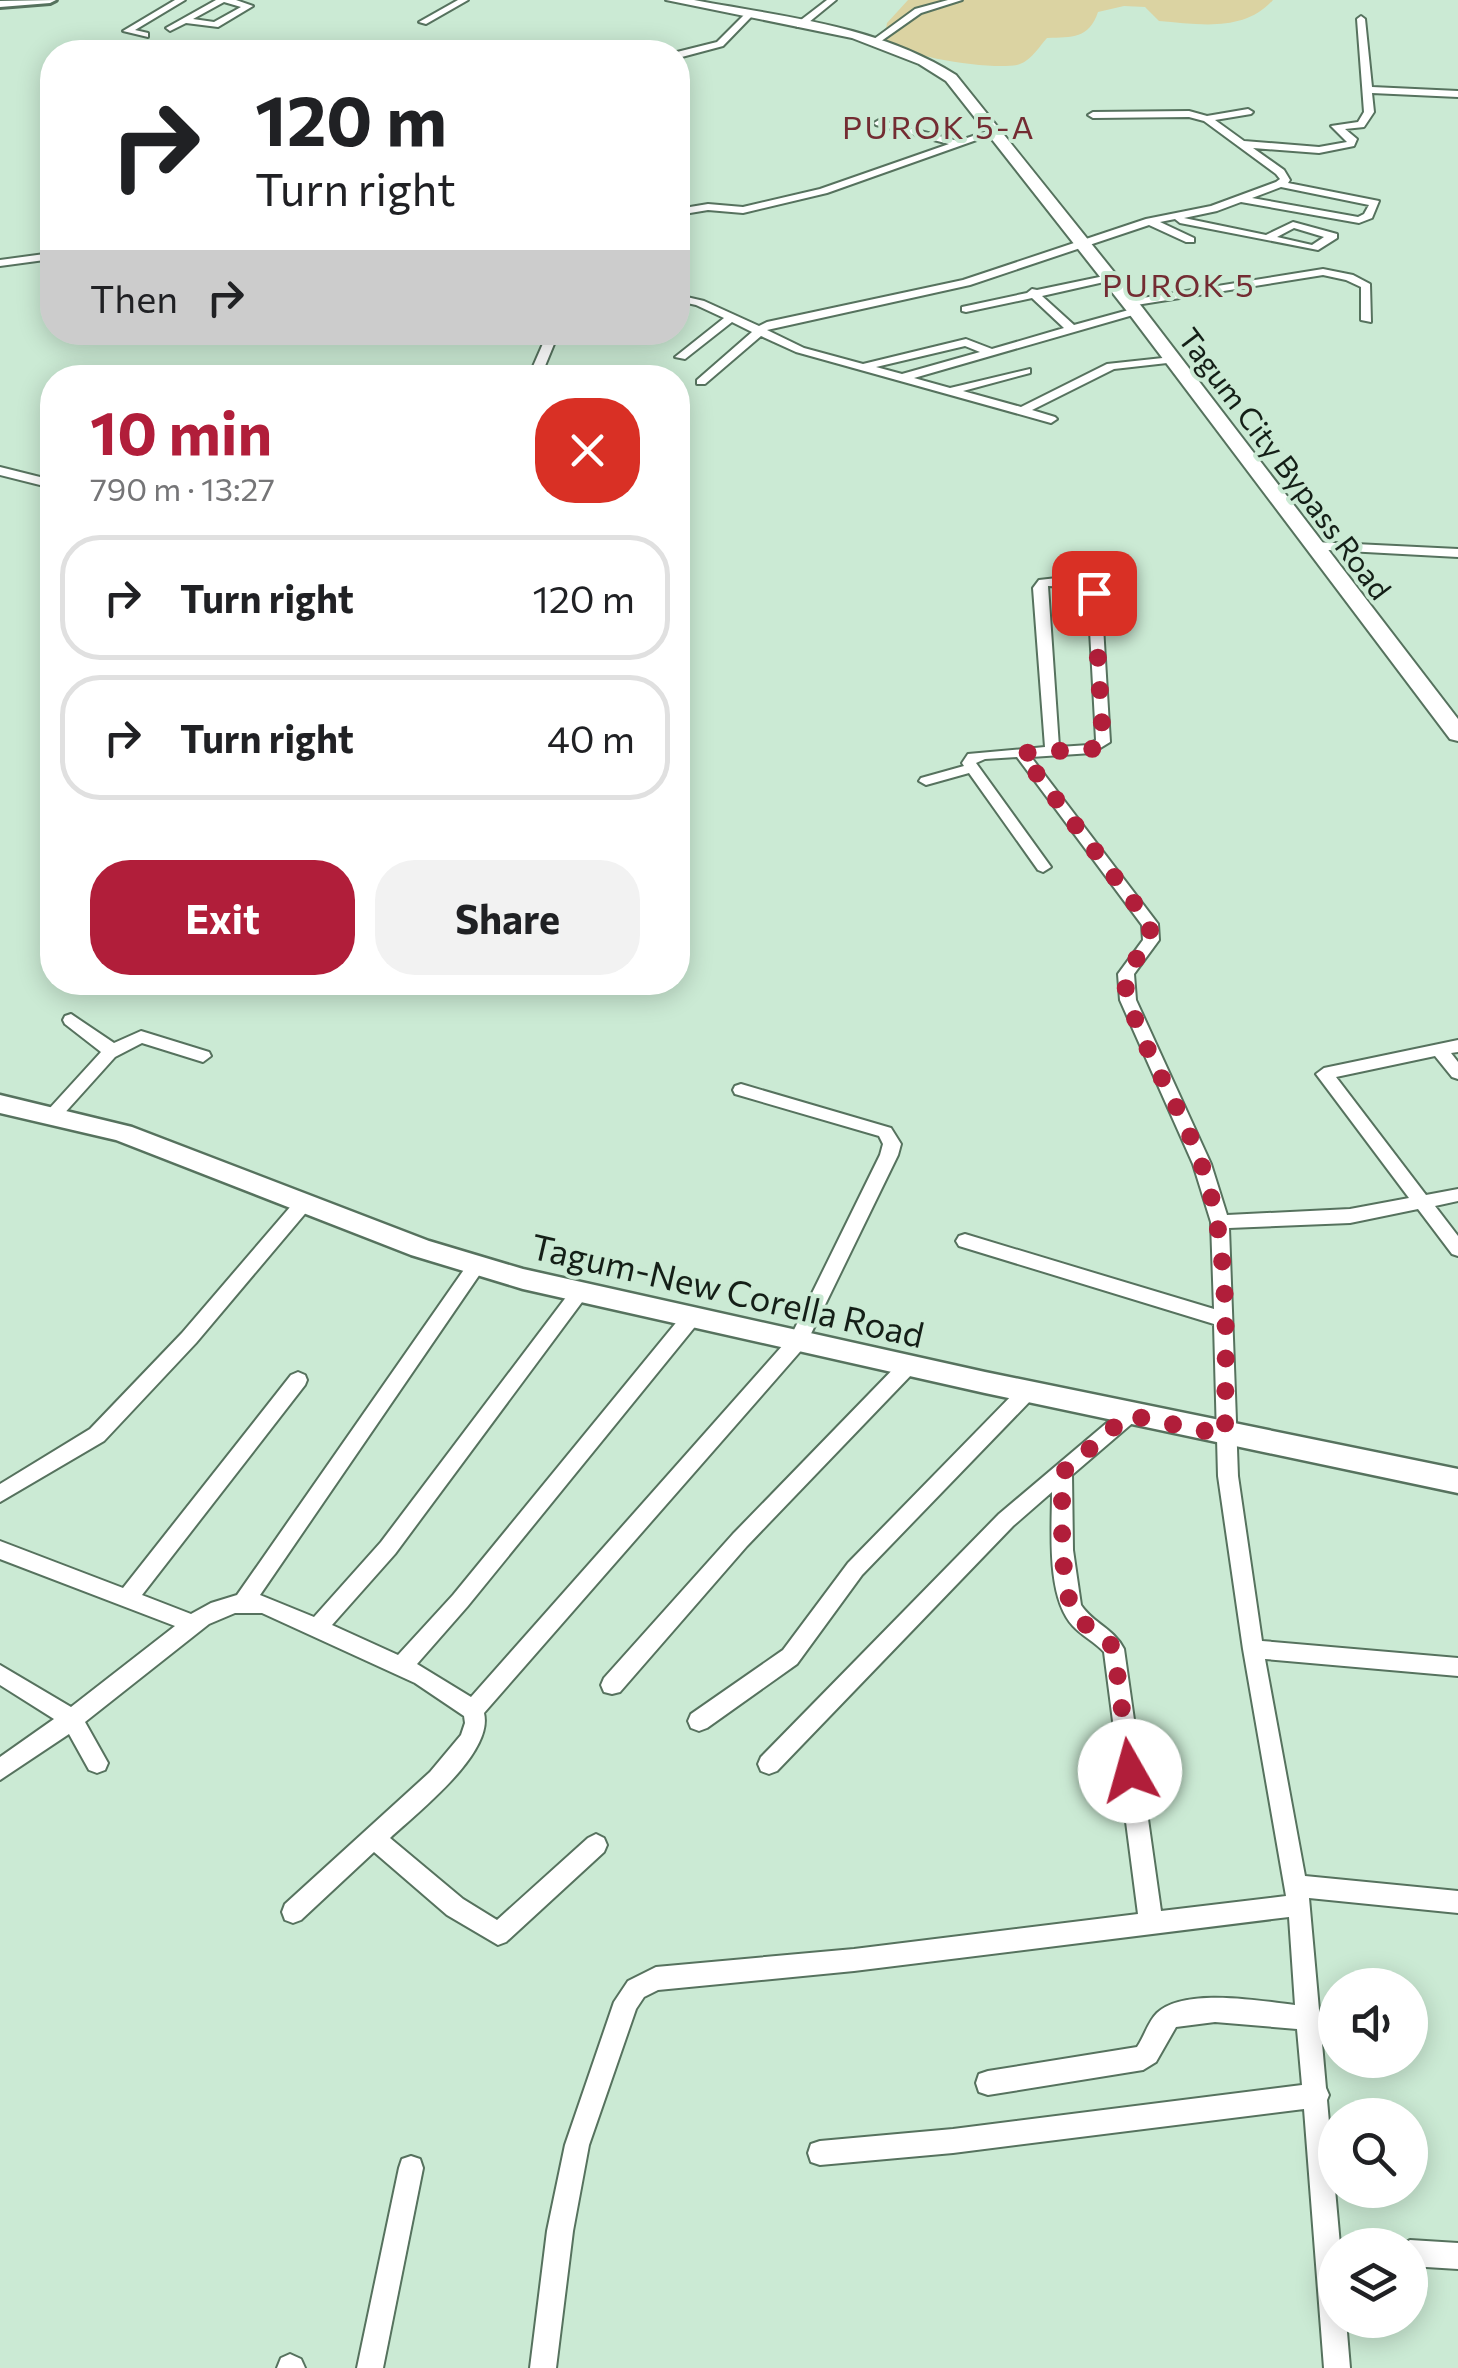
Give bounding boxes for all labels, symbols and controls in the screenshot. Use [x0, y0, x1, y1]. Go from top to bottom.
text: 120 m [255, 75, 447, 160]
icon: right [90, 80, 220, 210]
district label: PUROK 5-A [842, 106, 1036, 146]
text: Turn right [255, 160, 456, 215]
district label: PUROK 5 [1102, 264, 1256, 304]
icon: right [198, 270, 253, 325]
text: Then [90, 274, 178, 321]
street label: Tagum City Bypass Road [1172, 320, 1400, 606]
text: 10 min [90, 394, 272, 467]
button: close [535, 398, 640, 503]
text: 790 m · 13:27 [90, 468, 275, 508]
pin [1052, 551, 1137, 636]
icon: arrive [1067, 566, 1122, 621]
icon: right [95, 570, 150, 625]
text: Turn right [180, 574, 354, 621]
text: 120 m [533, 574, 635, 621]
icon: right [95, 710, 150, 765]
text: Turn right [180, 714, 354, 761]
text: 40 m [547, 714, 635, 761]
button: Exit [90, 860, 355, 975]
button: Share [375, 860, 640, 975]
street label: Tagum-New Corella Road [527, 1223, 929, 1355]
position arrow [1078, 1719, 1182, 1823]
map controls [1318, 1968, 1428, 2338]
button: sound [1318, 1968, 1428, 2078]
button: search [1318, 2098, 1428, 2208]
button: layers [1318, 2228, 1428, 2338]

